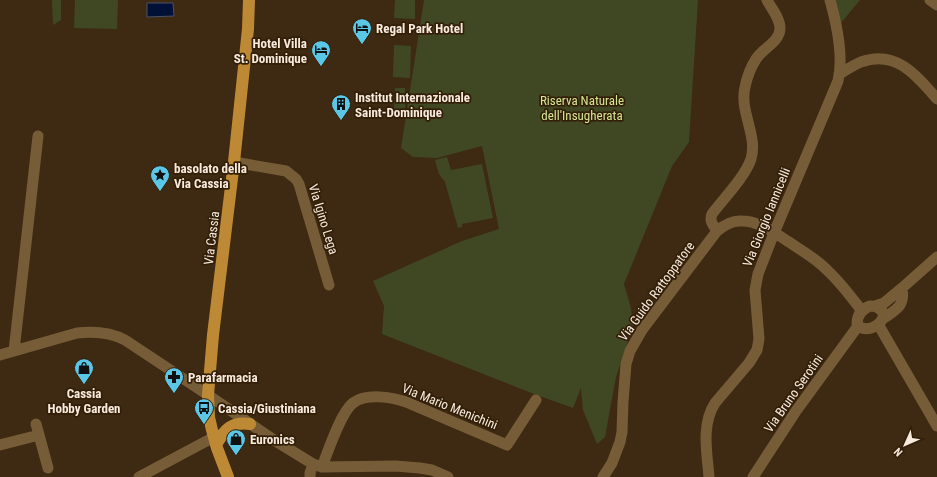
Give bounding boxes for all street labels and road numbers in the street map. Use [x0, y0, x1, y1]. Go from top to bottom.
street label: Via Giorgio Iannicelli [740, 165, 793, 269]
street label: Via Igino Lega [306, 182, 341, 256]
street label: Via Cassia [201, 210, 222, 266]
street label: Via Guido Rattoppatore [615, 239, 697, 344]
street label: Via Bruno Serotini [761, 351, 826, 435]
street label: Via Mario Menichini [400, 380, 500, 432]

